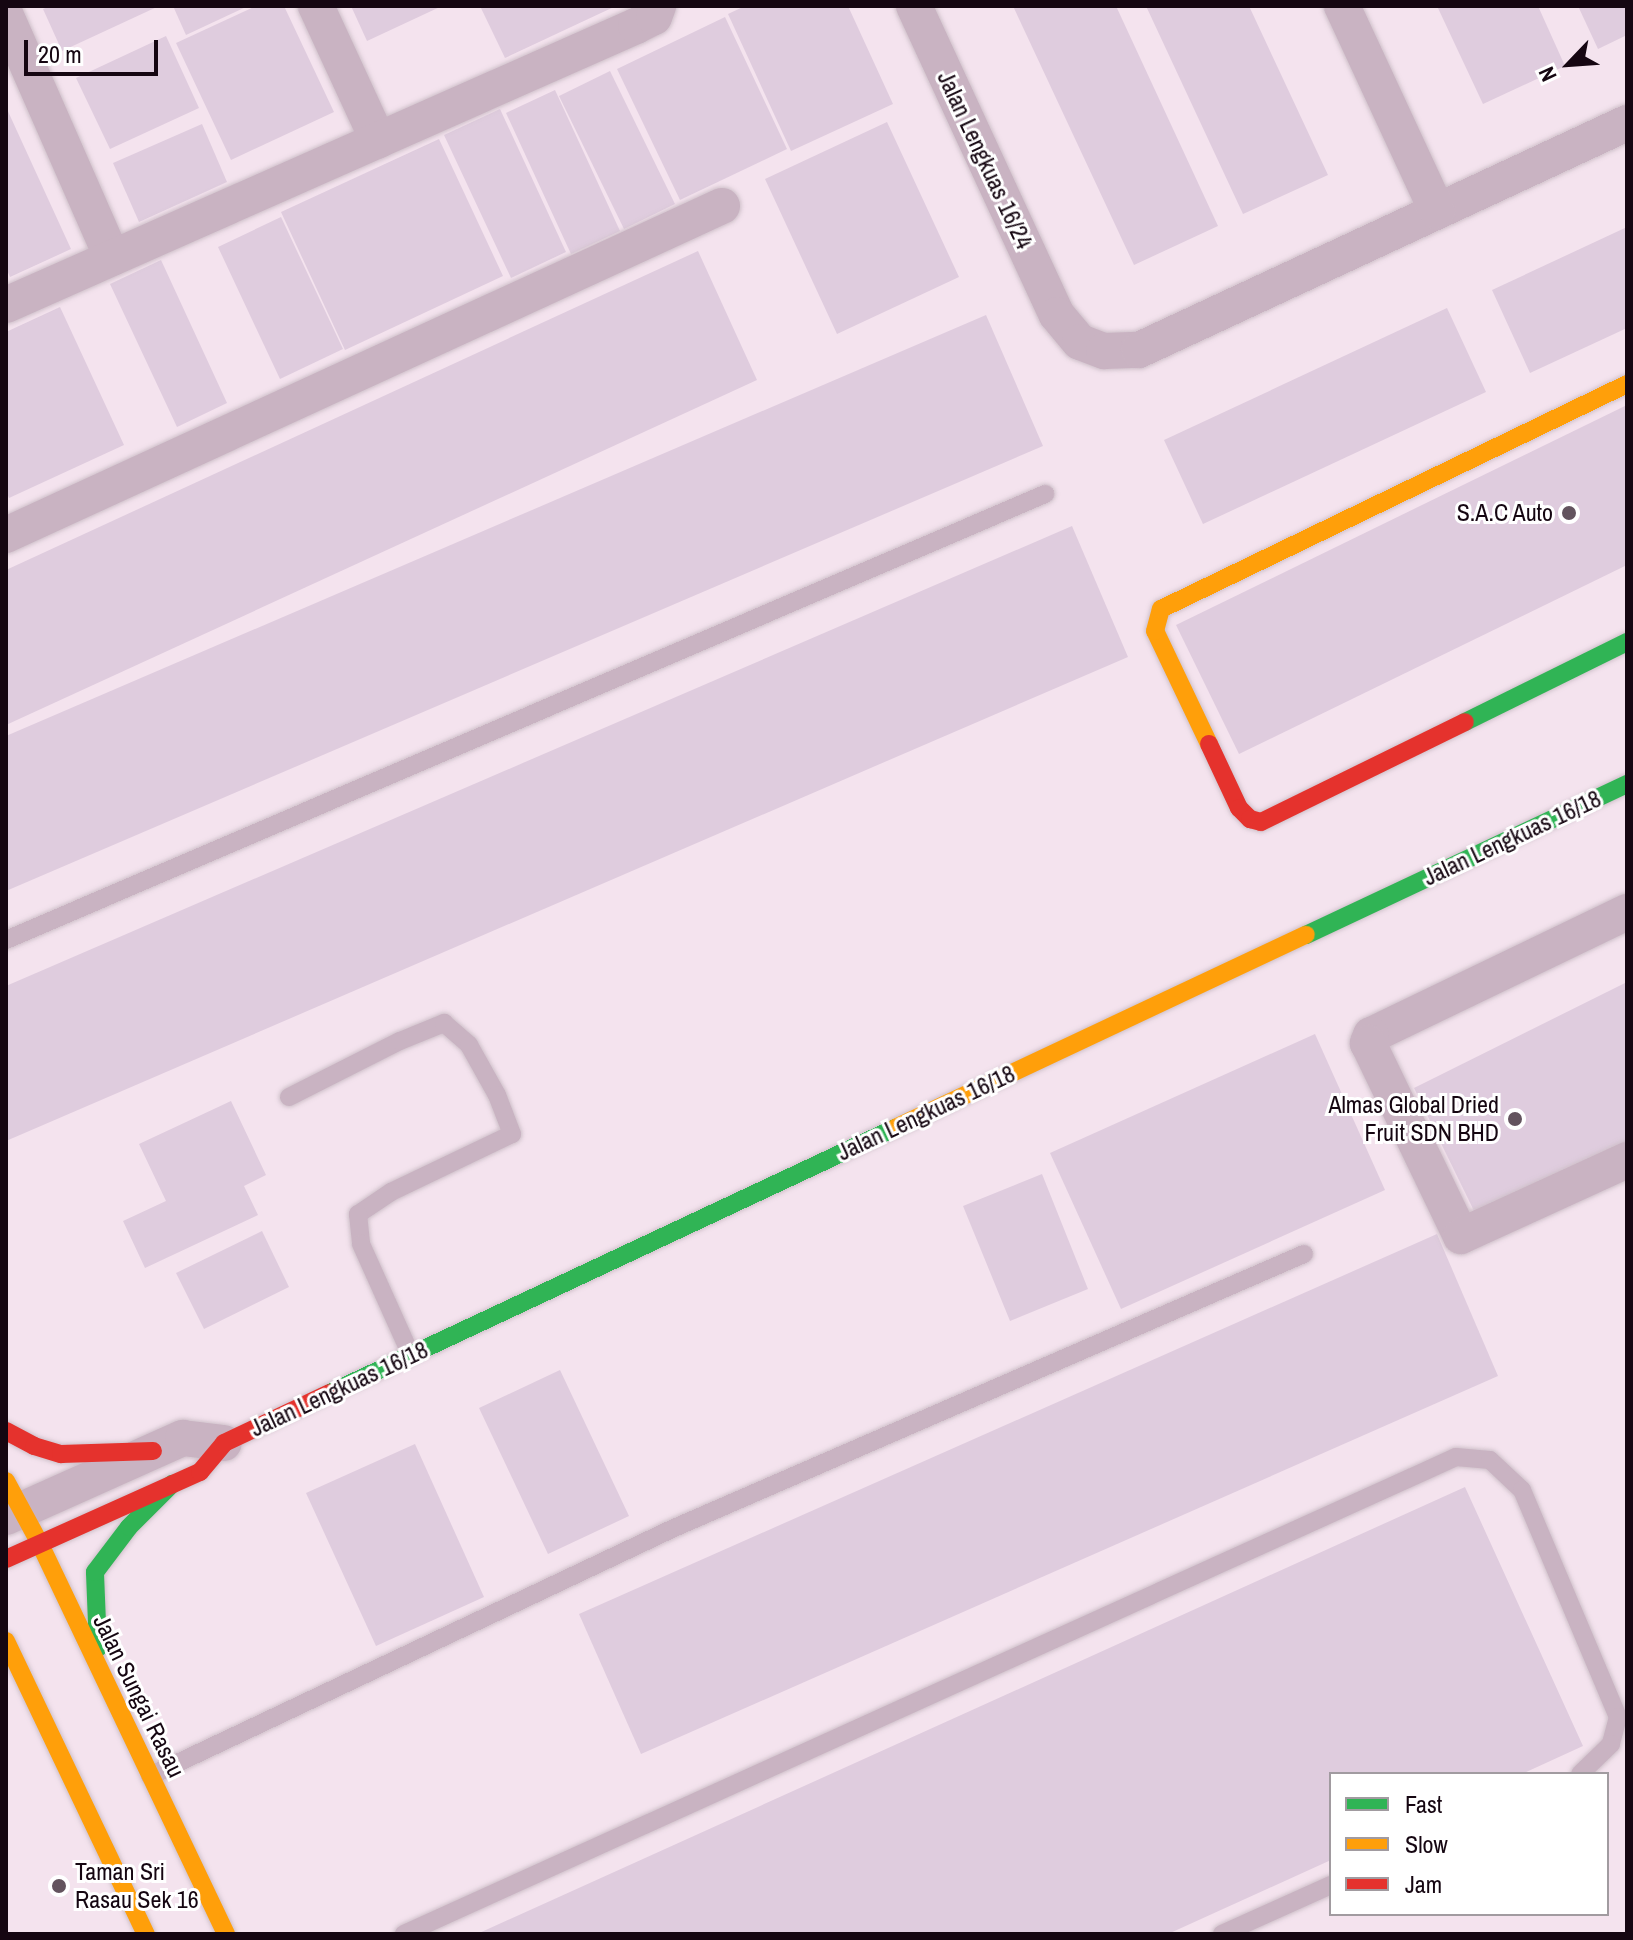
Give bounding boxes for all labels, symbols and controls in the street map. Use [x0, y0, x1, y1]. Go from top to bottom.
scale bar [28, 24, 162, 74]
north arrow [1529, 24, 1609, 104]
text: 20 m [38, 38, 82, 70]
text: N [1531, 62, 1564, 86]
street label: Jalan Lengkuas 16/24 [931, 67, 1039, 253]
place label: S.A.C Auto [1456, 499, 1553, 527]
marker: S.A.C Auto [1560, 504, 1578, 522]
street label: Jalan Lengkuas 16/18 [1419, 784, 1605, 892]
street label: Jalan Lengkuas 16/18 [833, 1059, 1019, 1167]
place label: Almas Global Dried Fruit SDN BHD [1328, 1091, 1499, 1147]
marker: Almas Global Dried Fruit SDN BHD [1506, 1110, 1524, 1128]
street label: Jalan Lengkuas 16/18 [246, 1335, 432, 1443]
street label: Jalan Sungai Rasau [87, 1610, 191, 1782]
legend [1329, 1772, 1609, 1916]
text: Fast [1405, 1788, 1442, 1820]
text: Slow [1405, 1828, 1448, 1860]
place label: Taman Sri Rasau Sek 16 [75, 1858, 199, 1914]
text: Jam [1405, 1868, 1442, 1900]
marker: Taman Sri Rasau Sek 16 [50, 1877, 68, 1895]

